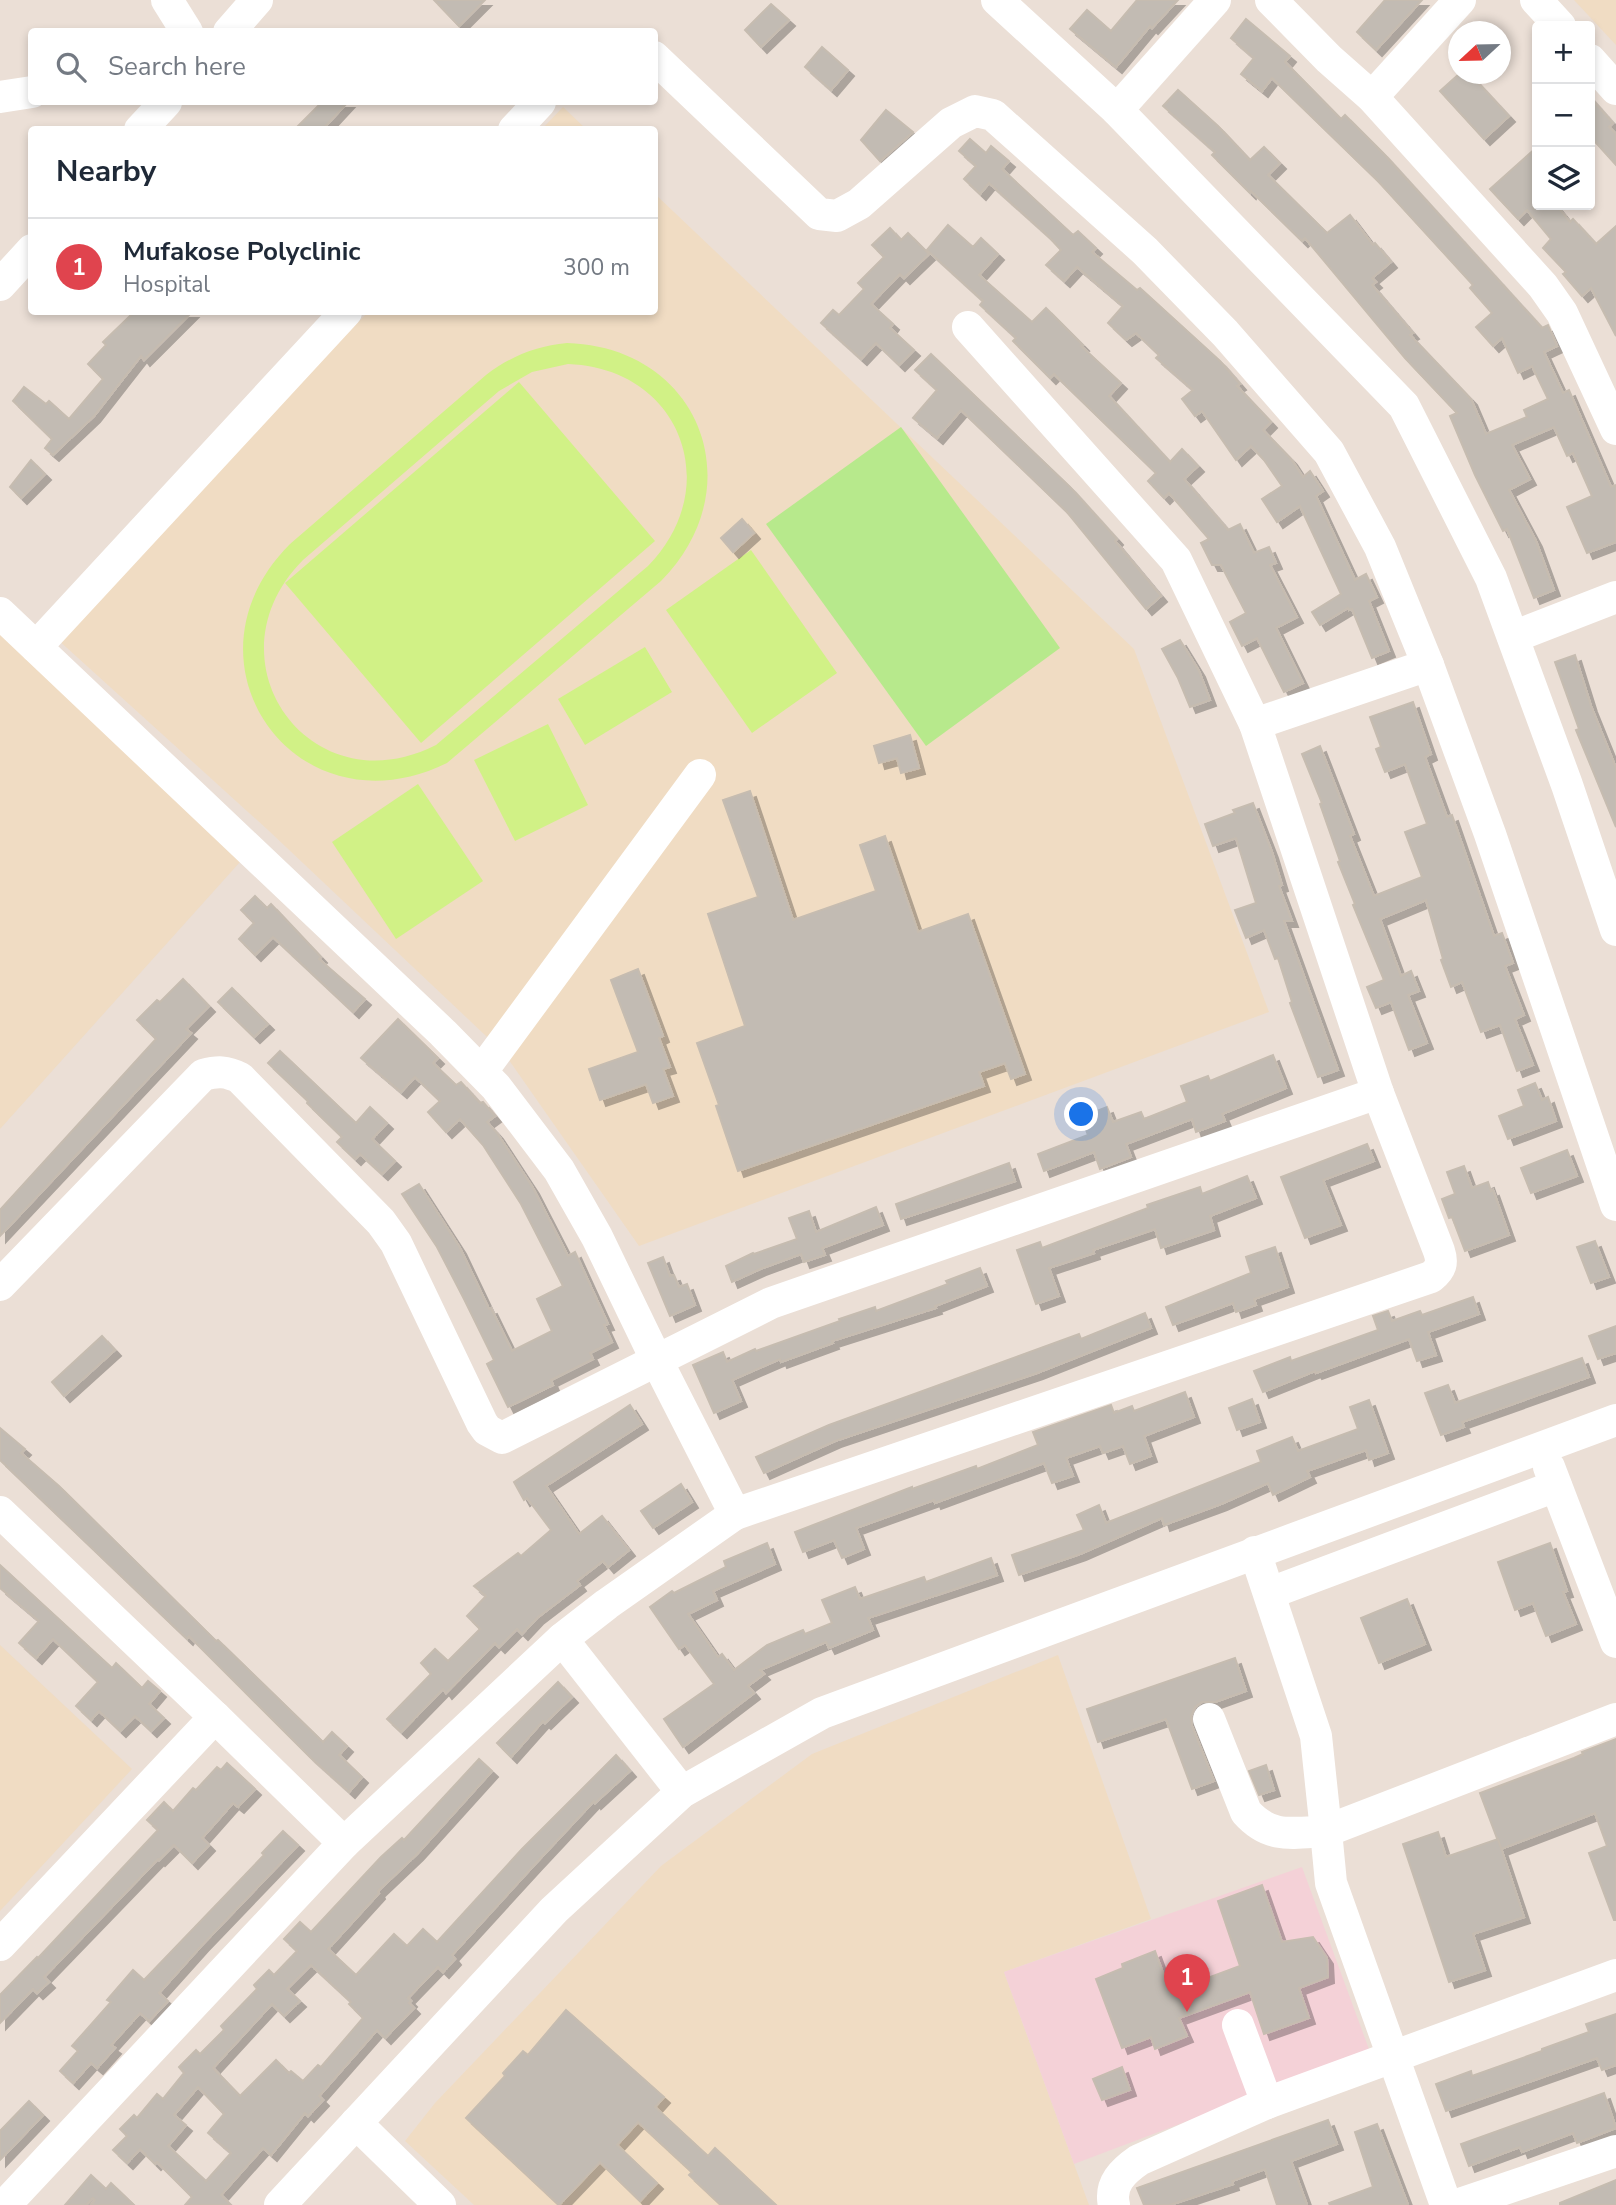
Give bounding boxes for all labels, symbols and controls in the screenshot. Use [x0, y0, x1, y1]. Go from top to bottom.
north arrow [1448, 21, 1511, 84]
map controls [1532, 21, 1595, 210]
button: + [1532, 21, 1595, 84]
search box [28, 28, 658, 105]
icon: search [52, 48, 90, 86]
text: Search here [108, 49, 246, 84]
button: − [1532, 84, 1595, 147]
button: layers [1532, 147, 1595, 210]
text: Nearby [56, 151, 156, 192]
text: Mufakose Polyclinic [123, 234, 361, 269]
text: 1 [72, 252, 86, 283]
text: 300 m [563, 252, 630, 283]
text: Hospital [123, 269, 210, 300]
your location [1064, 1097, 1098, 1131]
pin: 1 [1164, 1954, 1210, 2012]

